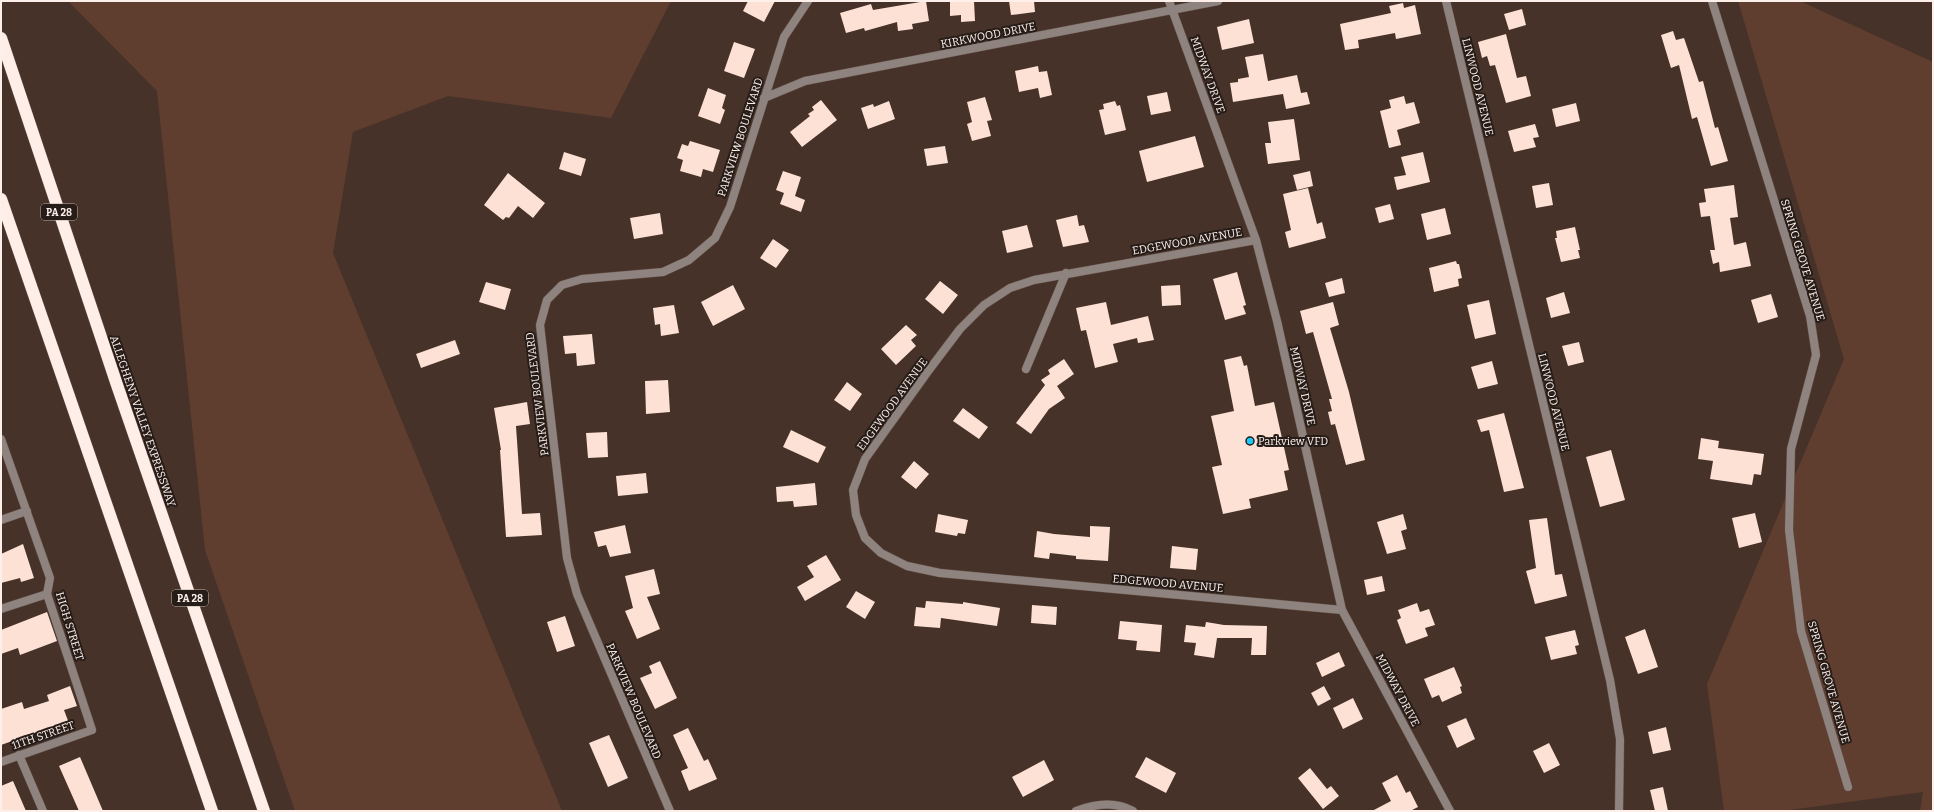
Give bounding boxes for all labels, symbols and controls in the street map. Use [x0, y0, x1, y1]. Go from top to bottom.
street label: KIRKWOOD DRIVE [940, 20, 1037, 51]
street label: MIDWAY DRIVE [1188, 35, 1227, 115]
street label: LINWOOD AVENUE [1459, 37, 1496, 137]
street label: PARKVIEW BOULEVARD [715, 76, 766, 198]
street label: SPRING GROVE AVENUE [1778, 198, 1827, 323]
road number: PA 28 [41, 204, 77, 220]
street label: EDGEWOOD AVENUE [1131, 225, 1243, 258]
street label: PARKVIEW BOULEVARD [523, 331, 552, 456]
street label: ALLEGHENY VALLEY EXPRESSWAY [107, 334, 178, 510]
street label: MIDWAY DRIVE [1287, 346, 1318, 427]
street label: LINWOOD AVENUE [1535, 352, 1572, 452]
street label: EDGEWOOD AVENUE [854, 355, 930, 453]
place label: Parkview VFD [1258, 435, 1328, 448]
marker: Parkview VFD [1245, 436, 1255, 446]
street label: EDGEWOOD AVENUE [1112, 572, 1224, 595]
street label: HIGH STREET [53, 590, 86, 663]
road number: PA 28 [172, 590, 208, 606]
street label: SPRING GROVE AVENUE [1805, 619, 1852, 745]
street label: PARKVIEW BOULEVARD [603, 641, 664, 761]
street label: MIDWAY DRIVE [1373, 652, 1422, 729]
street label: 11TH STREET [10, 719, 77, 752]

